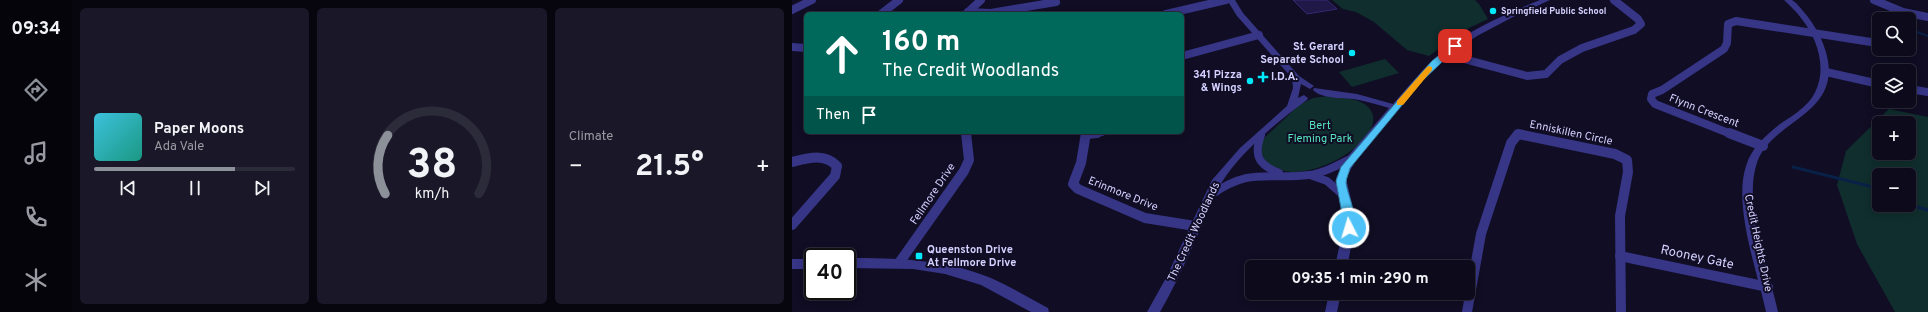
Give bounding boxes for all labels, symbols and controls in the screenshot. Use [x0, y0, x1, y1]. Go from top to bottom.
marker: Springfield Public School [1488, 6, 1498, 16]
place label: Springfield Public School [1501, 6, 1606, 17]
map controls [1872, 12, 1916, 212]
button: search [1872, 12, 1916, 56]
text: 09:34 [11, 18, 61, 41]
text: 160 m [882, 25, 960, 61]
icon: ahead [816, 28, 868, 80]
pin [1438, 29, 1472, 63]
icon: arrive [1444, 35, 1466, 57]
place label: St. Gerard Separate School [1260, 40, 1344, 67]
marker: St. Gerard Separate School [1347, 48, 1357, 58]
text: The Credit Woodlands [882, 60, 1059, 83]
button: layers [1872, 64, 1916, 108]
place label: 341 Pizza & Wings [1193, 68, 1242, 95]
place label: I.D.A. [1271, 70, 1298, 84]
marker: I.D.A. [1258, 72, 1268, 82]
icon: directions [22, 76, 50, 104]
marker: 341 Pizza & Wings [1245, 76, 1255, 86]
street label: Flynn Crescent [1667, 91, 1741, 131]
icon: arrive [858, 104, 880, 126]
text: Then [816, 106, 850, 125]
button: + [1872, 116, 1916, 160]
street label: Enniskillen Circle [1528, 117, 1614, 149]
park label: Bert Fleming Park [1287, 119, 1353, 146]
text: Paper Moons [154, 120, 244, 139]
text: Climate [569, 129, 613, 145]
icon: music [22, 139, 50, 167]
text: Ada Vale [154, 139, 204, 155]
text: 38 [406, 140, 458, 193]
text: 21.5° [635, 149, 704, 186]
text: − [569, 154, 583, 181]
text: + [756, 154, 770, 181]
street label: Fellmore Drive [907, 161, 959, 227]
button: − [1872, 168, 1916, 212]
street label: Erinmore Drive [1086, 174, 1160, 214]
icon: previous [117, 177, 139, 199]
icon: pause [184, 177, 206, 199]
icon: next [251, 177, 273, 199]
street label: The Credit Woodlands [1165, 180, 1223, 284]
text: km/h [415, 185, 449, 203]
street label: Credit Heights Drive [1741, 193, 1775, 293]
icon: phone [22, 203, 50, 231]
position arrow [1328, 207, 1370, 249]
street label: Rooney Gate [1659, 242, 1735, 274]
place label: Queenston Drive At Fellmore Drive [927, 243, 1016, 270]
speed limit sign: 40 [804, 248, 856, 300]
marker: Queenston Drive At Fellmore Drive [914, 251, 924, 261]
icon: climate [22, 266, 50, 294]
text: 09:35 · 1 min · 290 m [1291, 270, 1429, 289]

